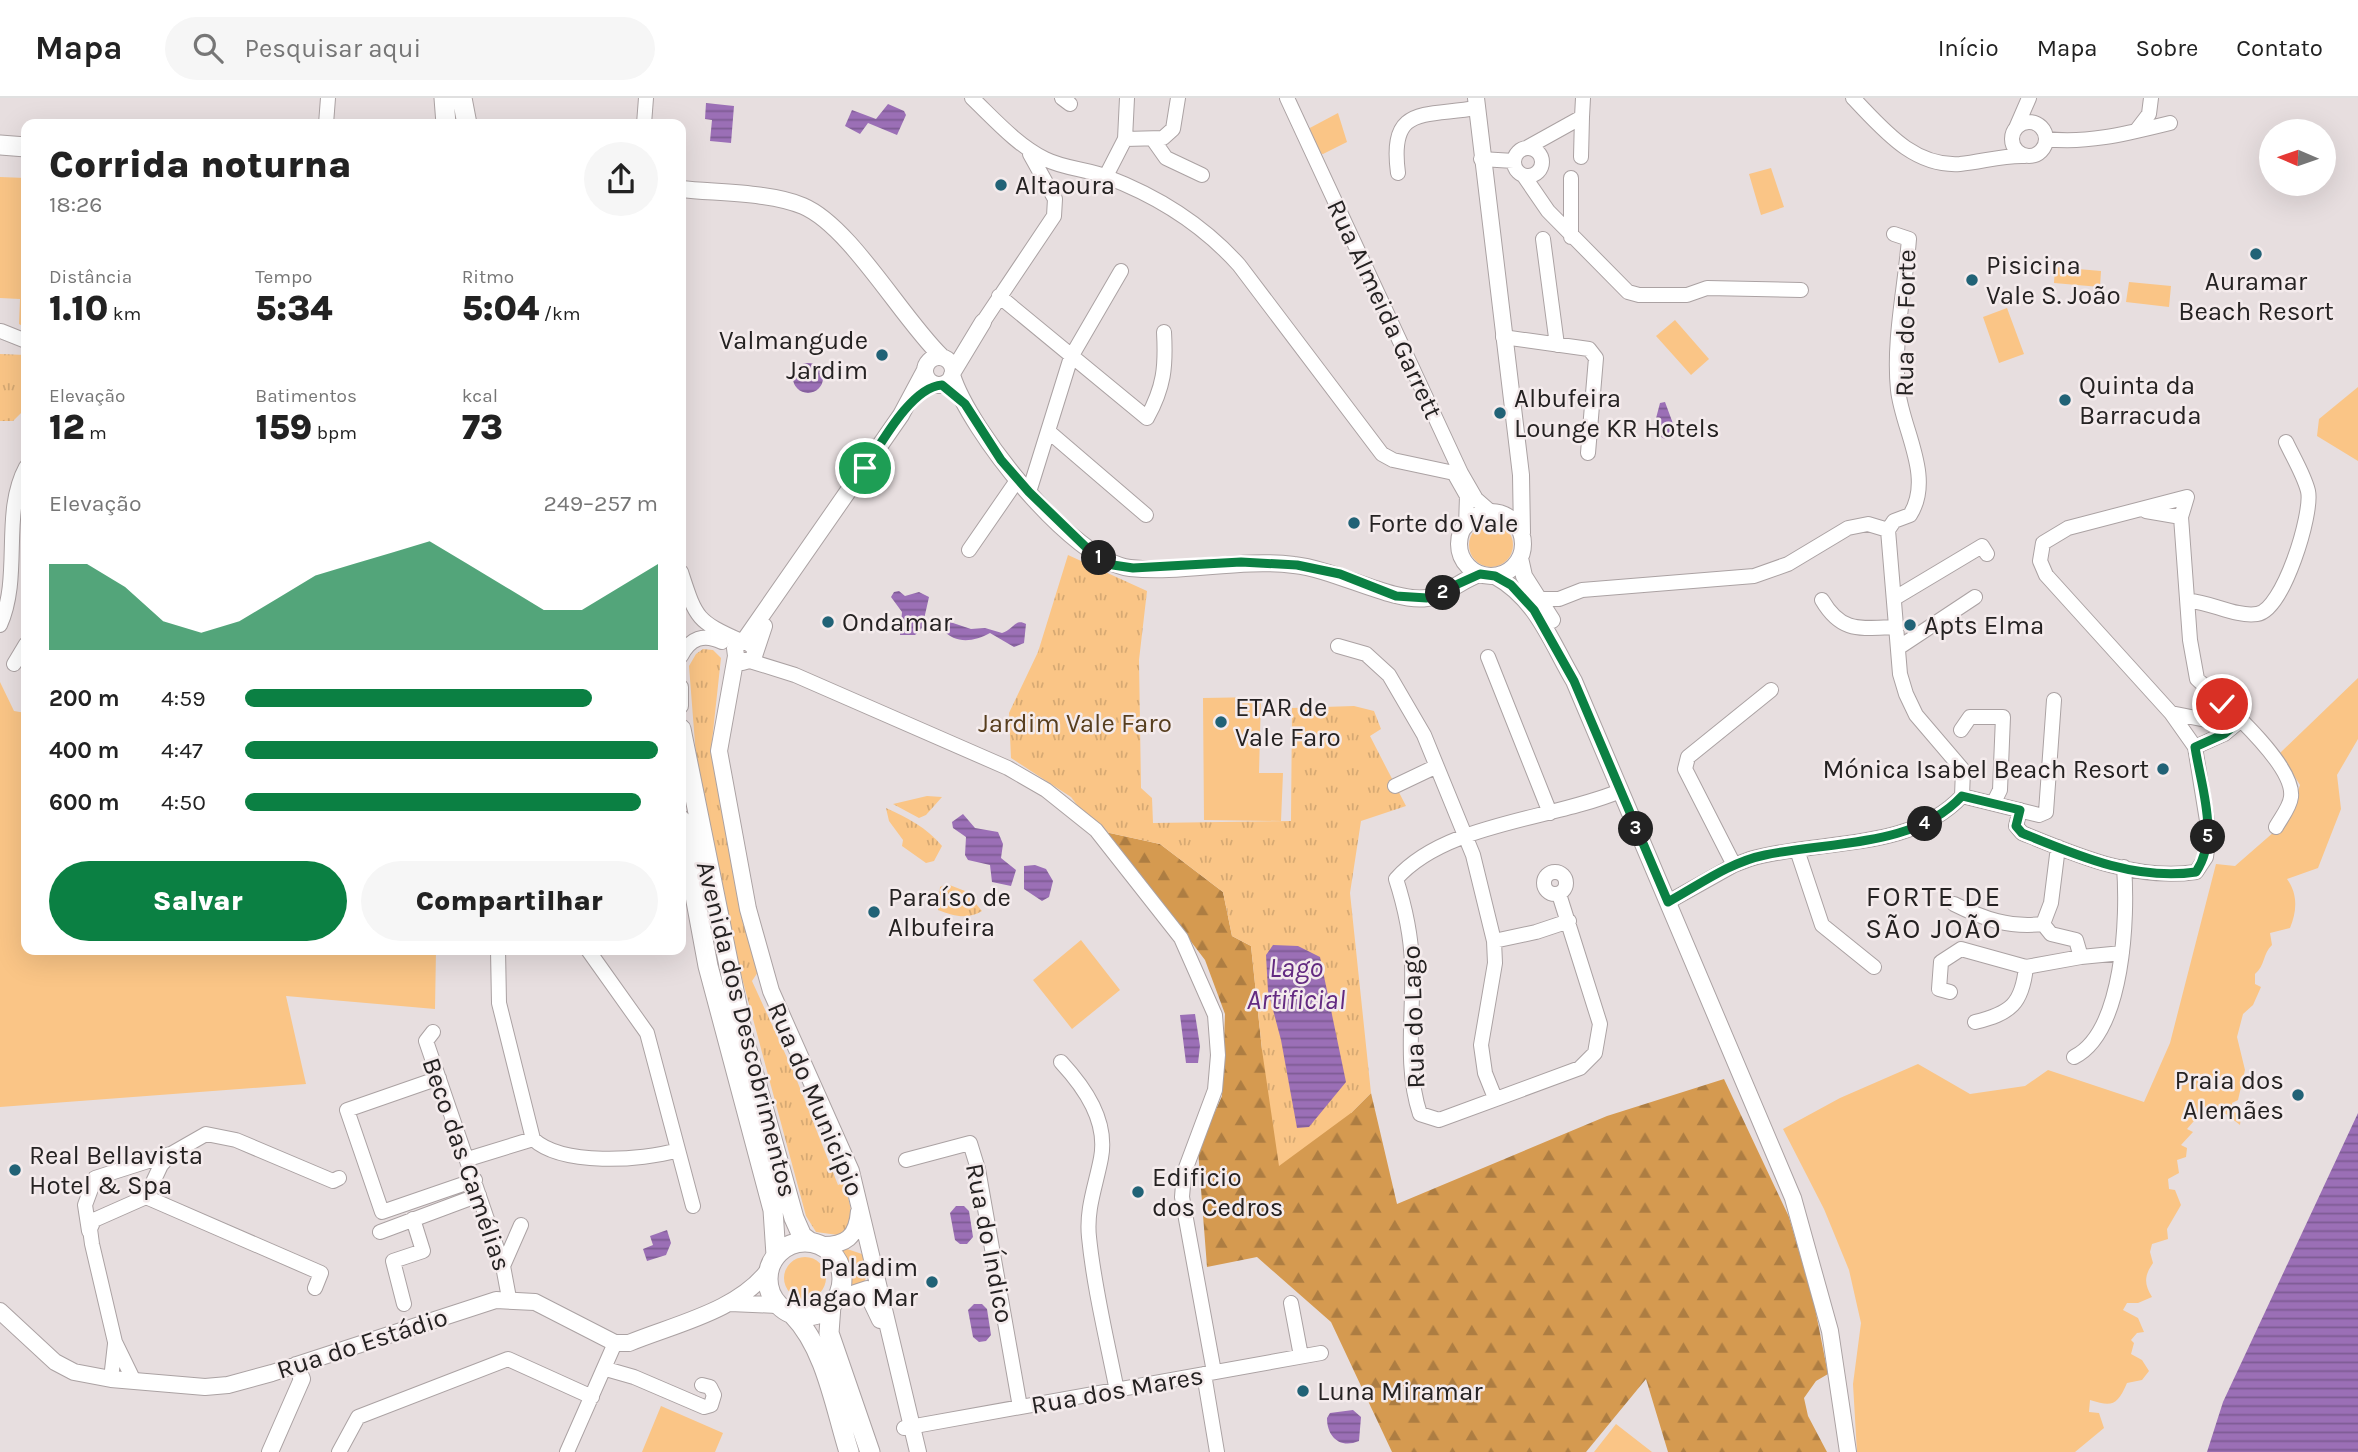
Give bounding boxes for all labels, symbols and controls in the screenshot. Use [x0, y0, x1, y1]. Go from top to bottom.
search box [165, 17, 655, 80]
text: Mapa [35, 29, 123, 67]
icon: search [189, 29, 227, 67]
text: Pesquisar aqui [245, 33, 421, 64]
text: Início [1938, 34, 1999, 62]
text: Mapa [2037, 34, 2097, 62]
text: Sobre [2135, 34, 2198, 62]
text: Contato [2236, 34, 2323, 62]
north arrow [2259, 119, 2336, 196]
map controls [2259, 119, 2336, 196]
text: Corrida noturna [49, 142, 352, 187]
button: share [584, 142, 658, 216]
place label: Altaoura [1015, 170, 1115, 201]
marker: Altaoura [993, 177, 1009, 193]
text: 18:26 [49, 191, 103, 218]
street label: Rua Almeida Garrett [1320, 195, 1449, 424]
marker: Auramar Beach Resort [2248, 246, 2264, 262]
street label: Rua do Forte [1889, 249, 1922, 397]
place label: Pisicina Vale S. João [1986, 250, 2121, 311]
text: Distância [49, 266, 132, 288]
text: Tempo [255, 266, 312, 288]
text: Ritmo [462, 266, 514, 288]
place label: Auramar Beach Resort [2178, 266, 2334, 327]
marker: Pisicina Vale S. João [1964, 272, 1980, 288]
text: 1.10 [49, 288, 108, 329]
text: 5:34 [255, 288, 332, 329]
text: 5:04 [462, 288, 539, 329]
text: km [108, 303, 141, 325]
text: /km [539, 303, 581, 325]
place label: Valmangude Jardim [719, 325, 868, 386]
marker: Valmangude Jardim [874, 347, 890, 363]
place label: Quinta da Barracuda [2079, 370, 2201, 431]
place label: Albufeira Lounge KR Hotels [1514, 383, 1720, 444]
text: Elevação [49, 385, 125, 407]
text: Batimentos [255, 385, 357, 407]
text: kcal [462, 385, 498, 407]
marker: Quinta da Barracuda [2057, 392, 2073, 408]
marker: Albufeira Lounge KR Hotels [1492, 405, 1508, 421]
text: 12 [49, 407, 85, 448]
text: 159 [255, 407, 312, 448]
text: 73 [462, 407, 503, 448]
text: m [85, 422, 107, 444]
text: bpm [312, 422, 357, 444]
pin [835, 438, 895, 498]
icon: arrive [846, 449, 884, 487]
text: Elevação [49, 490, 142, 517]
text: 249–257 m [544, 490, 658, 517]
place label: Forte do Vale [1368, 508, 1518, 539]
marker: Forte do Vale [1346, 515, 1362, 531]
pin: 1 [1082, 540, 1116, 575]
text: 1 [1095, 546, 1102, 568]
pin: 2 [1426, 575, 1460, 610]
text: 2 [1437, 581, 1448, 603]
place label: Ondamar [842, 607, 953, 638]
place label: Apts Elma [1924, 610, 2044, 641]
marker: Ondamar [820, 614, 836, 630]
marker: Apts Elma [1902, 617, 1918, 633]
pin [2192, 674, 2252, 734]
text: 200 m [49, 685, 120, 712]
text: 4:59 [161, 685, 205, 712]
icon: check [2203, 685, 2241, 723]
place label: ETAR de Vale Faro [1235, 692, 1341, 753]
park label: Jardim Vale Faro [978, 708, 1172, 739]
marker: ETAR de Vale Faro [1213, 714, 1229, 730]
text: 400 m [49, 737, 119, 764]
text: 4:47 [161, 737, 203, 764]
place label: Mónica Isabel Beach Resort [1823, 754, 2149, 785]
marker: Mónica Isabel Beach Resort [2155, 761, 2171, 777]
text: 600 m [49, 789, 120, 816]
text: 4:50 [161, 789, 206, 816]
pin: 4 [1908, 806, 1942, 842]
pin: 3 [1618, 812, 1654, 846]
text: 4 [1919, 812, 1930, 834]
text: 3 [1630, 817, 1641, 839]
pin: 5 [2190, 820, 2226, 854]
text: 5 [2202, 825, 2213, 847]
street label: Avenida dos Descobrimentos [690, 858, 803, 1200]
button: Salvar [49, 861, 347, 941]
button: Compartilhar [361, 861, 658, 941]
district label: FORTE DE SÃO JOÃO [1865, 880, 2003, 945]
place label: Paraíso de Albufeira [888, 882, 1011, 943]
marker: Paraíso de Albufeira [866, 904, 882, 920]
street label: Rua do Lago [1396, 945, 1431, 1089]
water label: Lago Artificial [1247, 951, 1345, 1016]
street label: Rua do Município [761, 998, 870, 1201]
street label: Beco das Camélias [415, 1053, 518, 1275]
place label: Praia dos Alemães [2174, 1065, 2284, 1126]
marker: Praia dos Alemães [2290, 1087, 2306, 1103]
place label: Real Bellavista Hotel & Spa [29, 1140, 203, 1201]
street label: Rua do Índico [959, 1161, 1021, 1325]
marker: Real Bellavista Hotel & Spa [7, 1162, 23, 1178]
place label: Edificio dos Cedros [1152, 1162, 1283, 1223]
marker: Edificio dos Cedros [1130, 1184, 1146, 1200]
place label: Paladim Alagao Mar [786, 1252, 919, 1313]
marker: Paladim Alagao Mar [924, 1274, 940, 1290]
street label: Rua do Estádio [273, 1301, 451, 1386]
street label: Rua dos Mares [1029, 1360, 1206, 1421]
place label: Luna Miramar [1317, 1376, 1483, 1407]
marker: Luna Miramar [1295, 1383, 1311, 1399]

